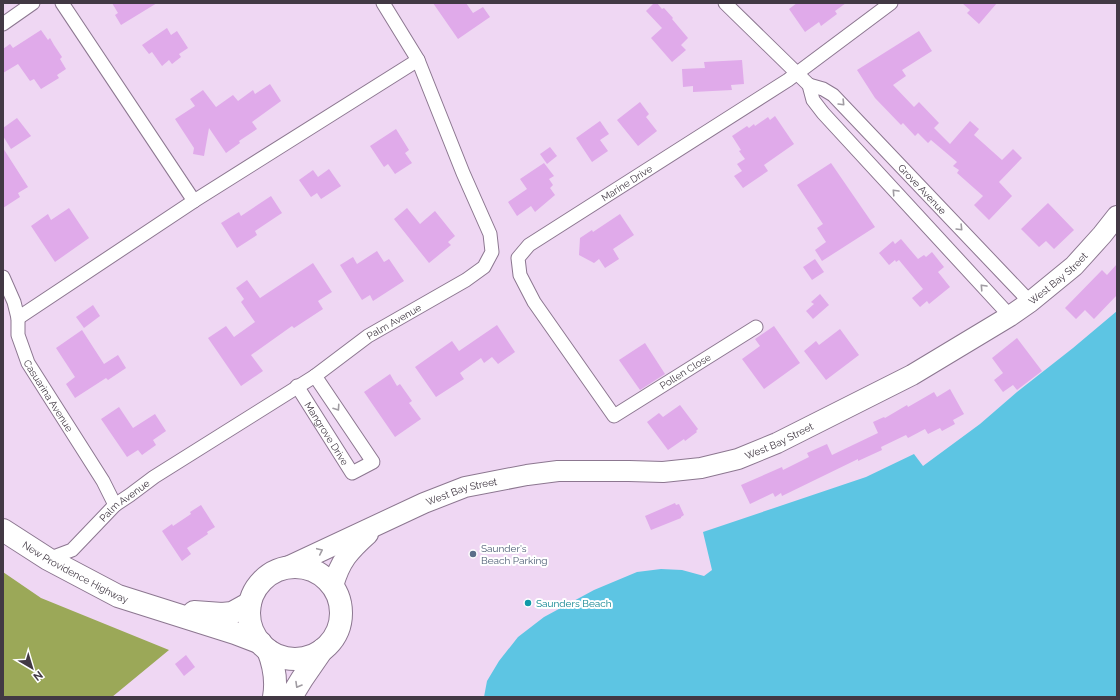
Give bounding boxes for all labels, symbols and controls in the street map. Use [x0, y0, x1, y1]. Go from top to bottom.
one-way arrow [837, 99, 844, 106]
street label: Grove Avenue [896, 162, 948, 217]
street label: Marine Drive [599, 163, 654, 204]
one-way arrow [893, 189, 900, 196]
one-way arrow [956, 223, 963, 231]
street label: West Bay Street [1027, 250, 1090, 307]
one-way arrow [980, 284, 988, 292]
street label: Palm Avenue [365, 302, 423, 342]
street label: Pollen Close [658, 351, 713, 391]
street label: Casuarina Avenue [21, 358, 75, 434]
street label: Mangrove Drive [302, 400, 351, 467]
one-way arrow [332, 404, 340, 411]
street label: West Bay Street [743, 420, 816, 462]
street label: West Bay Street [425, 476, 499, 508]
street label: Palm Avenue [97, 477, 152, 524]
street label: New Providence Highway [20, 539, 130, 605]
place label: Saunder's Beach Parking [481, 543, 547, 566]
one-way arrow [316, 548, 323, 556]
marker: Saunder's Beach Parking [468, 549, 478, 559]
marker: Saunders Beach [523, 598, 533, 608]
place label: Saunders Beach [536, 598, 612, 609]
north arrow [12, 648, 52, 688]
text: N [31, 668, 45, 683]
one-way arrow [296, 681, 303, 688]

